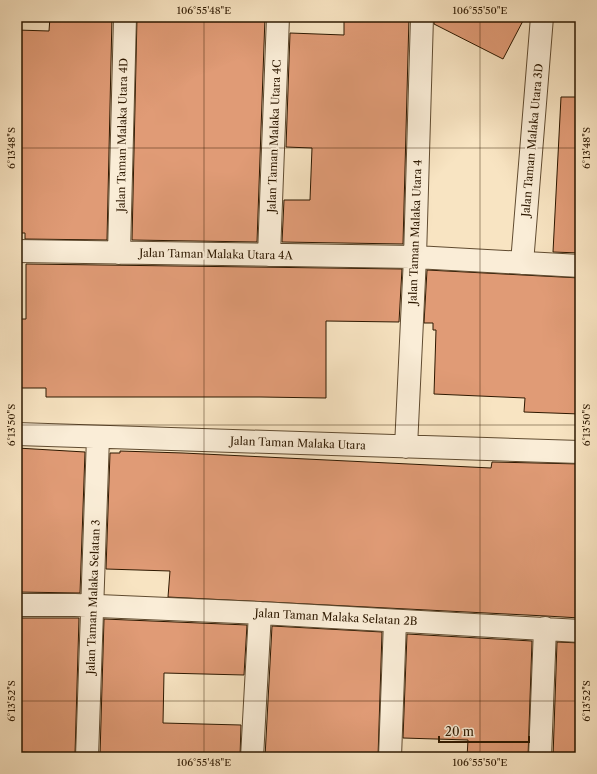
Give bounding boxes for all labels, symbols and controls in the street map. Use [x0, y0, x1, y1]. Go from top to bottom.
text: 106°55'48"E [177, 4, 231, 17]
text: 106°55'50"E [453, 4, 508, 17]
street label: Jalan Taman Malaka Utara 4D [114, 58, 130, 214]
street label: Jalan Taman Malaka Utara 4C [264, 59, 284, 215]
street label: Jalan Taman Malaka Utara 3D [518, 63, 546, 219]
text: 6°13'48"S [5, 127, 18, 169]
text: 6°13'48"S [580, 127, 593, 169]
street label: Jalan Taman Malaka Utara 4 [405, 159, 425, 307]
street label: Jalan Taman Malaka Utara 4A [137, 246, 294, 262]
text: 6°13'50"S [5, 404, 18, 446]
text: 6°13'50"S [580, 404, 593, 446]
street label: Jalan Taman Malaka Utara [228, 434, 366, 452]
street label: Jalan Taman Malaka Selatan 3 [83, 519, 103, 677]
street label: Jalan Taman Malaka Selatan 2B [252, 606, 418, 628]
text: 6°13'52"S [5, 680, 18, 722]
text: 6°13'52"S [580, 680, 593, 722]
scale bar [439, 718, 529, 744]
text: 20 m [445, 724, 474, 739]
text: 106°55'48"E [177, 756, 231, 769]
text: 106°55'50"E [453, 756, 508, 769]

